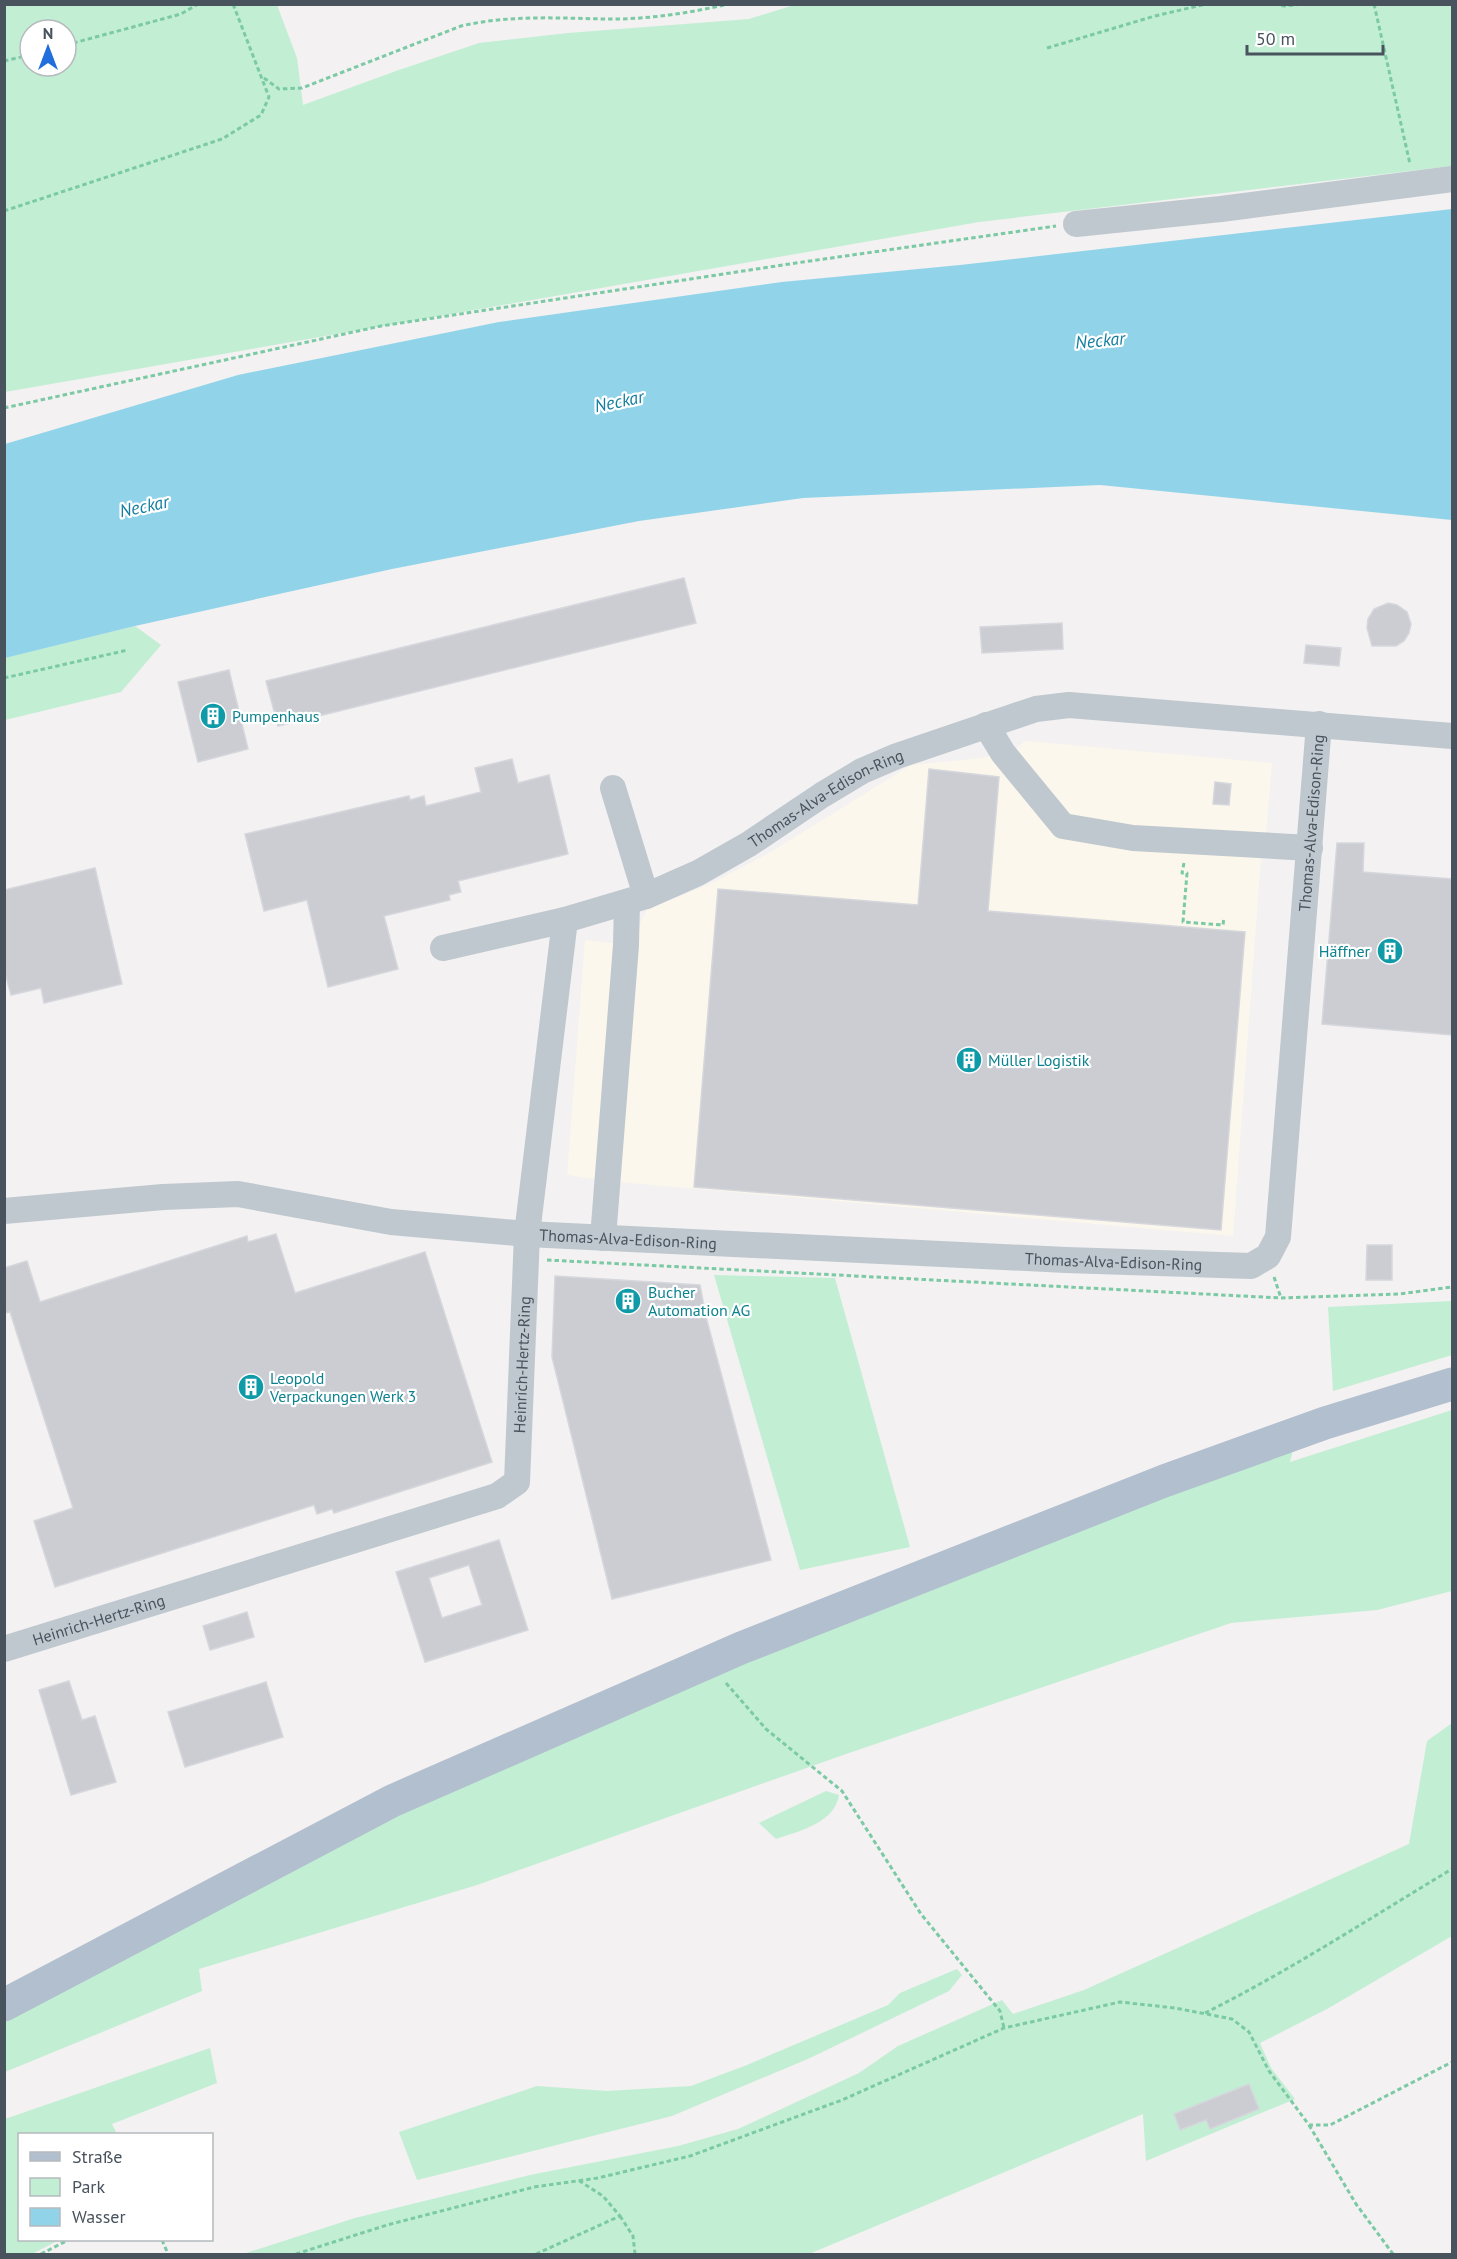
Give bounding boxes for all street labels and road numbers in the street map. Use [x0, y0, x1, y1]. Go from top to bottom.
street label: Thomas-Alva-Edison-Ring [1294, 734, 1328, 912]
street label: Thomas-Alva-Edison-Ring [744, 745, 906, 852]
street label: Thomas-Alva-Edison-Ring [539, 1225, 717, 1253]
street label: Thomas-Alva-Edison-Ring [1024, 1248, 1203, 1274]
street label: Heinrich-Hertz-Ring [509, 1296, 534, 1434]
street label: Heinrich-Hertz-Ring [30, 1590, 167, 1650]

